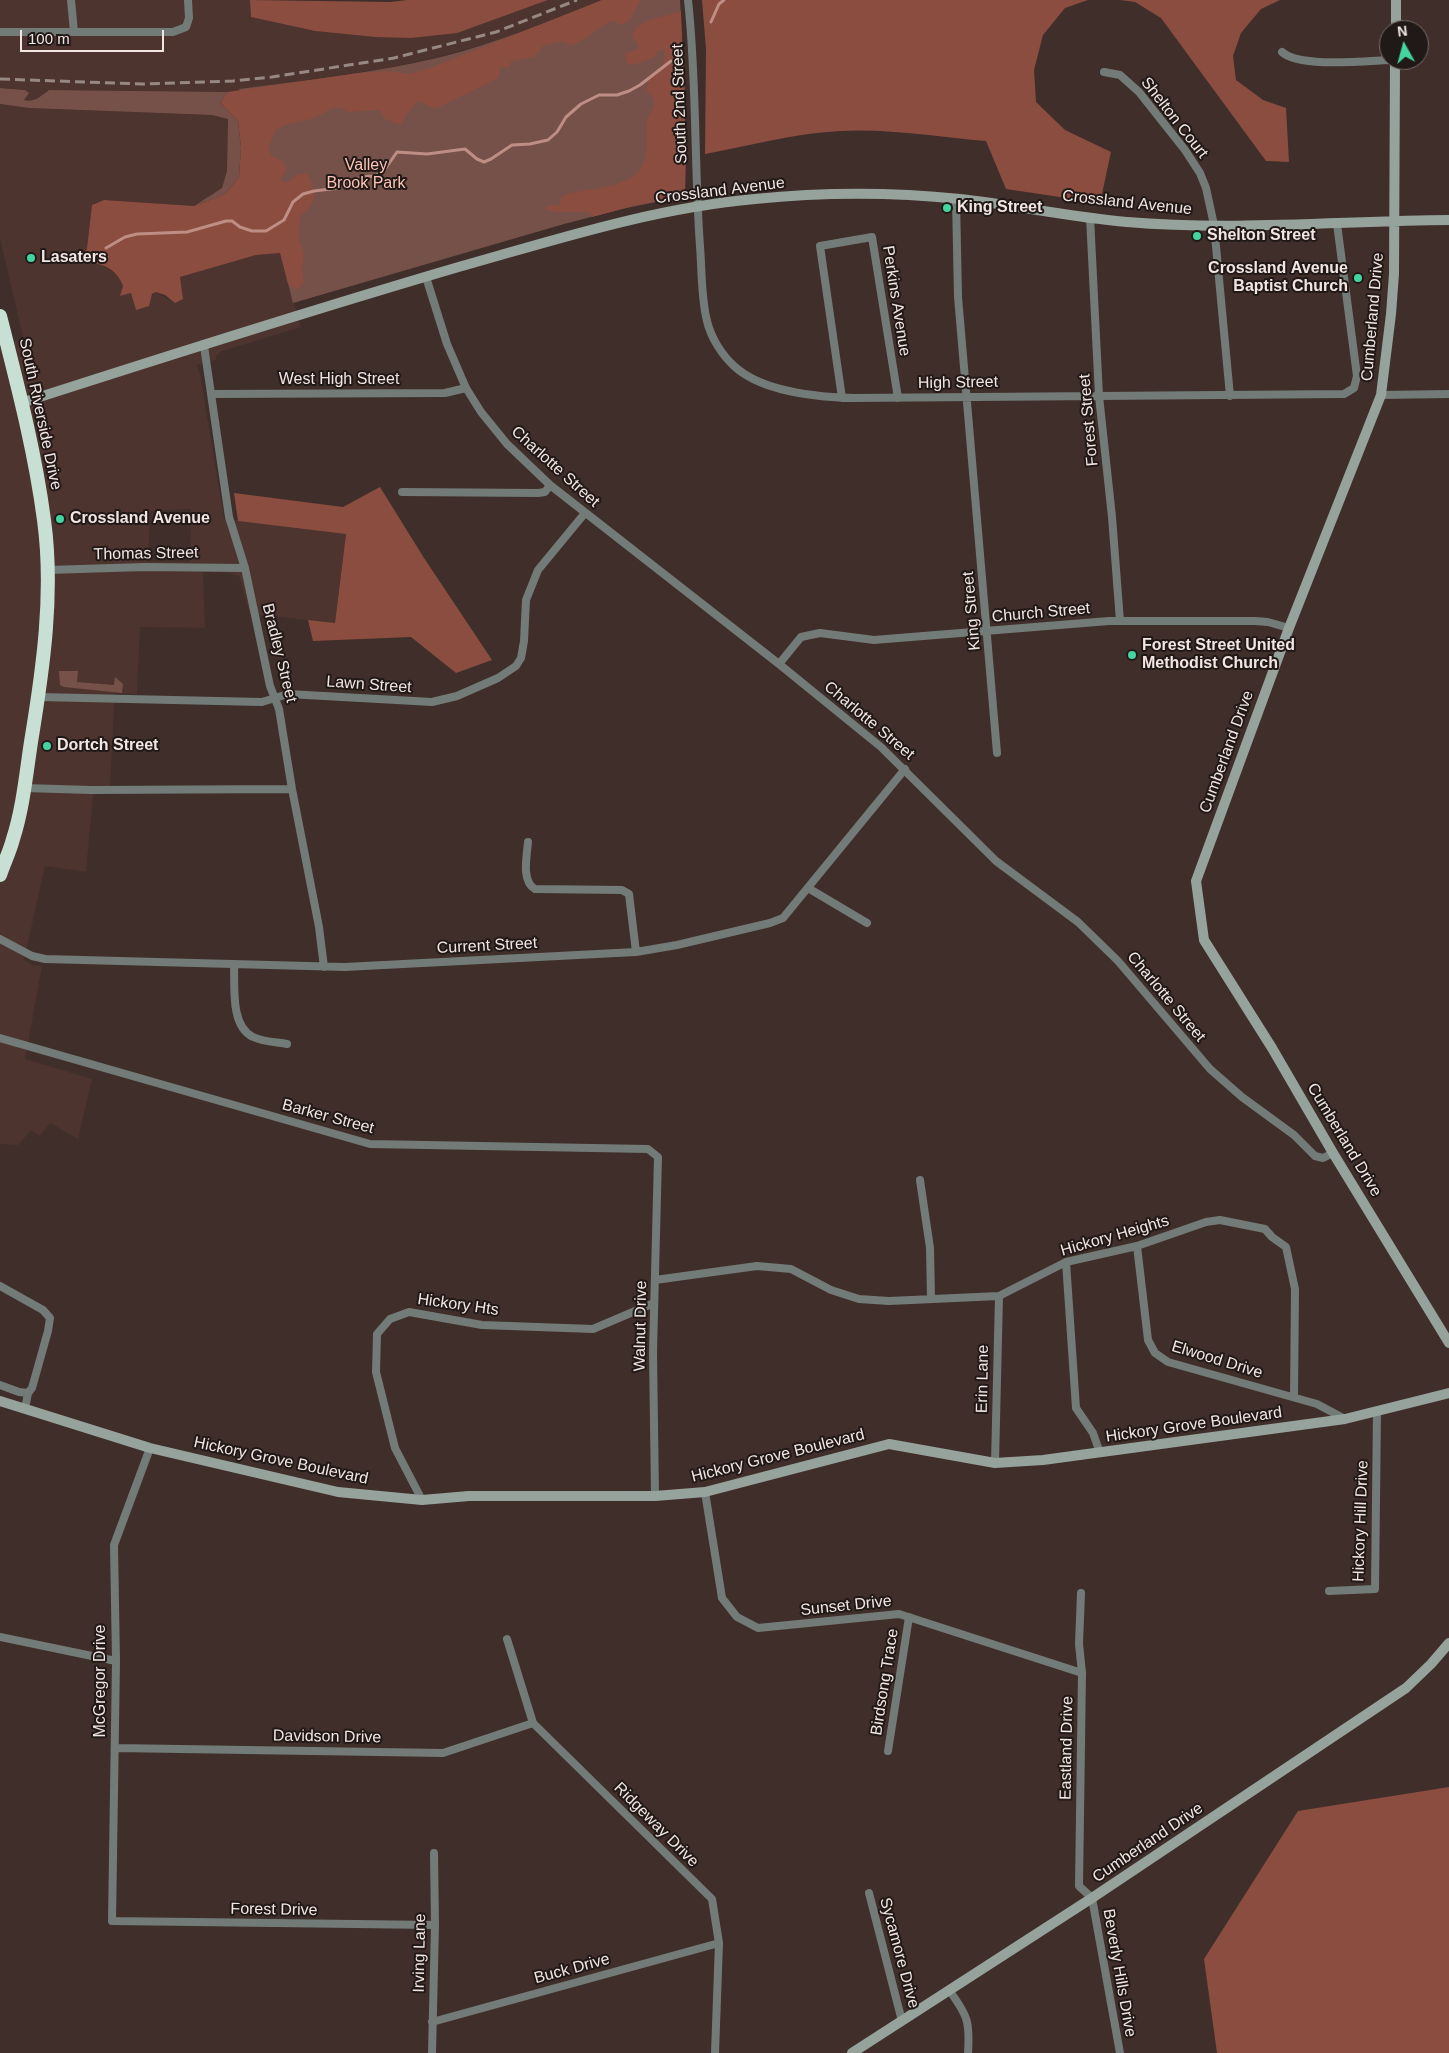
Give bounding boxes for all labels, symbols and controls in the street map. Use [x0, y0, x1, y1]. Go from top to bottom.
scale bar [22, 20, 166, 52]
north arrow [1379, 20, 1429, 70]
text: N [1396, 23, 1408, 40]
text: 100 m [28, 30, 70, 47]
street label: South 2nd Street [668, 44, 692, 164]
street label: Shelton Court [1136, 74, 1212, 162]
park label: Valley Brook Park [326, 156, 406, 194]
street label: Crossland Avenue [654, 174, 786, 208]
street label: Crossland Avenue [1061, 187, 1193, 219]
place label: King Street [957, 198, 1042, 218]
marker: King Street [941, 202, 953, 214]
place label: Shelton Street [1207, 226, 1315, 246]
marker: Shelton Street [1191, 230, 1203, 242]
street label: Perkins Avenue [878, 244, 914, 358]
place label: Lasaters [41, 248, 107, 268]
marker: Lasaters [25, 252, 37, 264]
street label: Cumberland Drive [1358, 252, 1388, 382]
place label: Crossland Avenue Baptist Church [1208, 259, 1348, 297]
marker: Crossland Avenue Baptist Church [1352, 272, 1364, 284]
street label: South Riverside Drive [15, 336, 65, 492]
street label: West High Street [279, 370, 399, 390]
street label: High Street [918, 373, 998, 393]
street label: Forest Street [1075, 373, 1103, 467]
street label: Charlotte Street [507, 422, 603, 512]
place label: Crossland Avenue [70, 509, 210, 529]
marker: Crossland Avenue [54, 513, 66, 525]
street label: Thomas Street [93, 543, 199, 565]
street label: King Street [959, 571, 985, 651]
street label: Church Street [991, 599, 1091, 627]
street label: Bradley Street [257, 601, 301, 705]
place label: Forest Street United Methodist Church [1142, 636, 1295, 674]
marker: Forest Street United Methodist Church [1126, 649, 1138, 661]
street label: Lawn Street [326, 672, 412, 698]
street label: Charlotte Street [820, 678, 918, 764]
street label: Cumberland Drive [1196, 688, 1258, 816]
place label: Dortch Street [57, 736, 158, 756]
marker: Dortch Street [41, 740, 53, 752]
street label: Current Street [436, 934, 538, 958]
street label: Charlotte Street [1123, 948, 1209, 1046]
street label: Cumberland Drive [1303, 1080, 1385, 1200]
street label: Barker Street [280, 1096, 376, 1138]
street label: Hickory Heights [1059, 1211, 1171, 1261]
street label: Walnut Drive [631, 1280, 651, 1372]
street label: Hickory Hts [416, 1290, 500, 1320]
street label: Elwood Drive [1169, 1337, 1265, 1383]
street label: Erin Lane [973, 1345, 993, 1413]
street label: Hickory Grove Boulevard [1105, 1403, 1283, 1447]
street label: Hickory Grove Boulevard [689, 1425, 867, 1487]
street label: Hickory Grove Boulevard [192, 1433, 370, 1489]
street label: Hickory Hill Drive [1349, 1460, 1373, 1582]
street label: Sunset Drive [799, 1592, 893, 1620]
street label: McGregor Drive [91, 1625, 111, 1737]
street label: Birdsong Trace [867, 1627, 903, 1737]
street label: Eastland Drive [1056, 1696, 1078, 1800]
street label: Davidson Drive [273, 1726, 381, 1748]
street label: Ridgeway Drive [610, 1779, 702, 1871]
street label: Cumberland Drive [1089, 1799, 1207, 1887]
street label: Sycamore Drive [875, 1896, 923, 2010]
street label: Forest Drive [230, 1900, 318, 1920]
street label: Beverly Hills Drive [1098, 1907, 1140, 2039]
street label: Irving Lane [410, 1913, 430, 1993]
street label: Buck Drive [532, 1950, 612, 1988]

